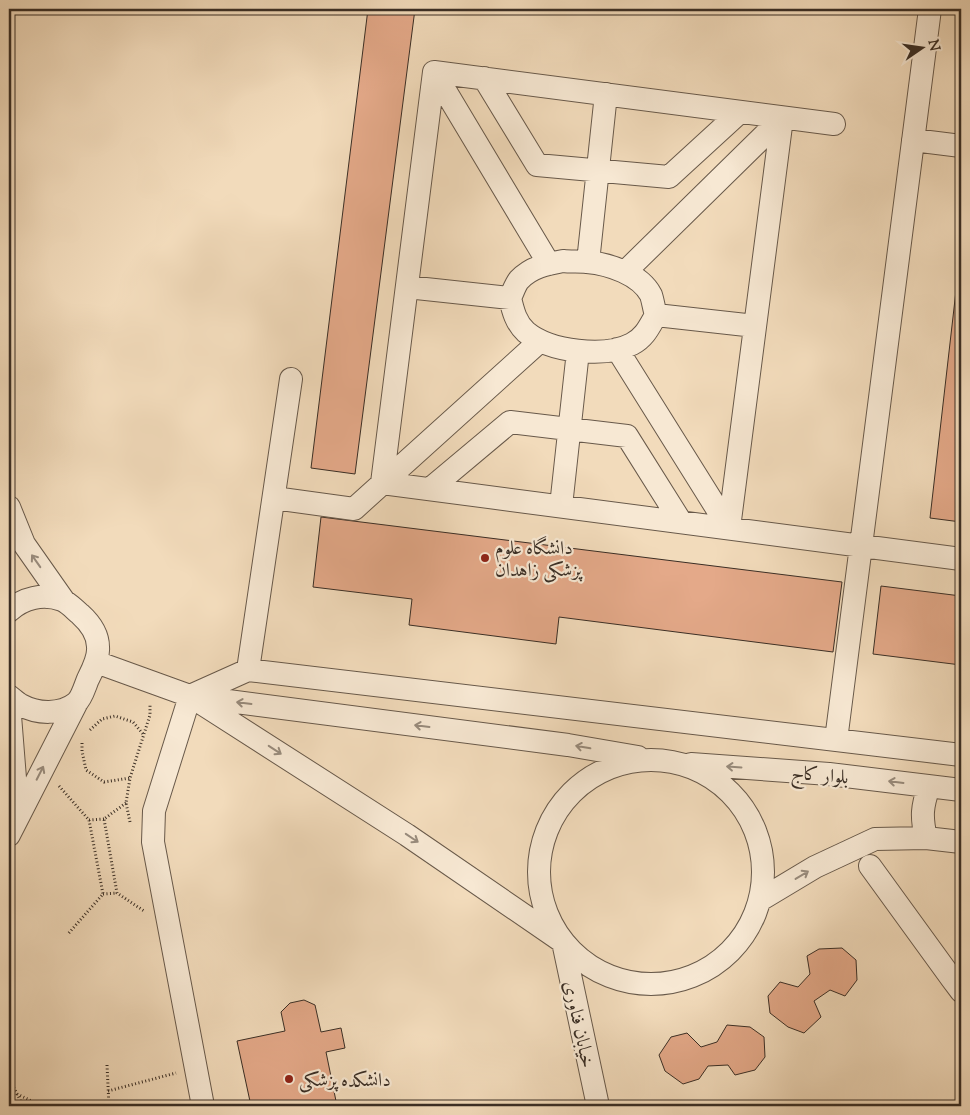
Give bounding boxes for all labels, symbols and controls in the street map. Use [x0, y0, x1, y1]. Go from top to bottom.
north arrow [898, 22, 948, 72]
text: N [922, 38, 944, 53]
place label: دانشگاه علوم پزشکی زاهدان [495, 535, 583, 585]
marker: دانشگاه علوم پزشکی زاهدان [479, 552, 491, 564]
one-way arrow [31, 554, 41, 568]
one-way arrow [236, 697, 252, 707]
one-way arrow [414, 721, 430, 731]
one-way arrow [576, 742, 592, 752]
one-way arrow [268, 745, 282, 755]
street label: بلوار کاج [790, 761, 850, 794]
one-way arrow [726, 762, 742, 771]
one-way arrow [36, 766, 45, 781]
one-way arrow [888, 777, 904, 787]
one-way arrow [404, 833, 418, 843]
one-way arrow [794, 869, 808, 879]
street label: خیابان فناوری [555, 978, 600, 1071]
place label: دانشکده پزشکی [299, 1068, 391, 1095]
marker: دانشکده پزشکی [283, 1073, 295, 1085]

